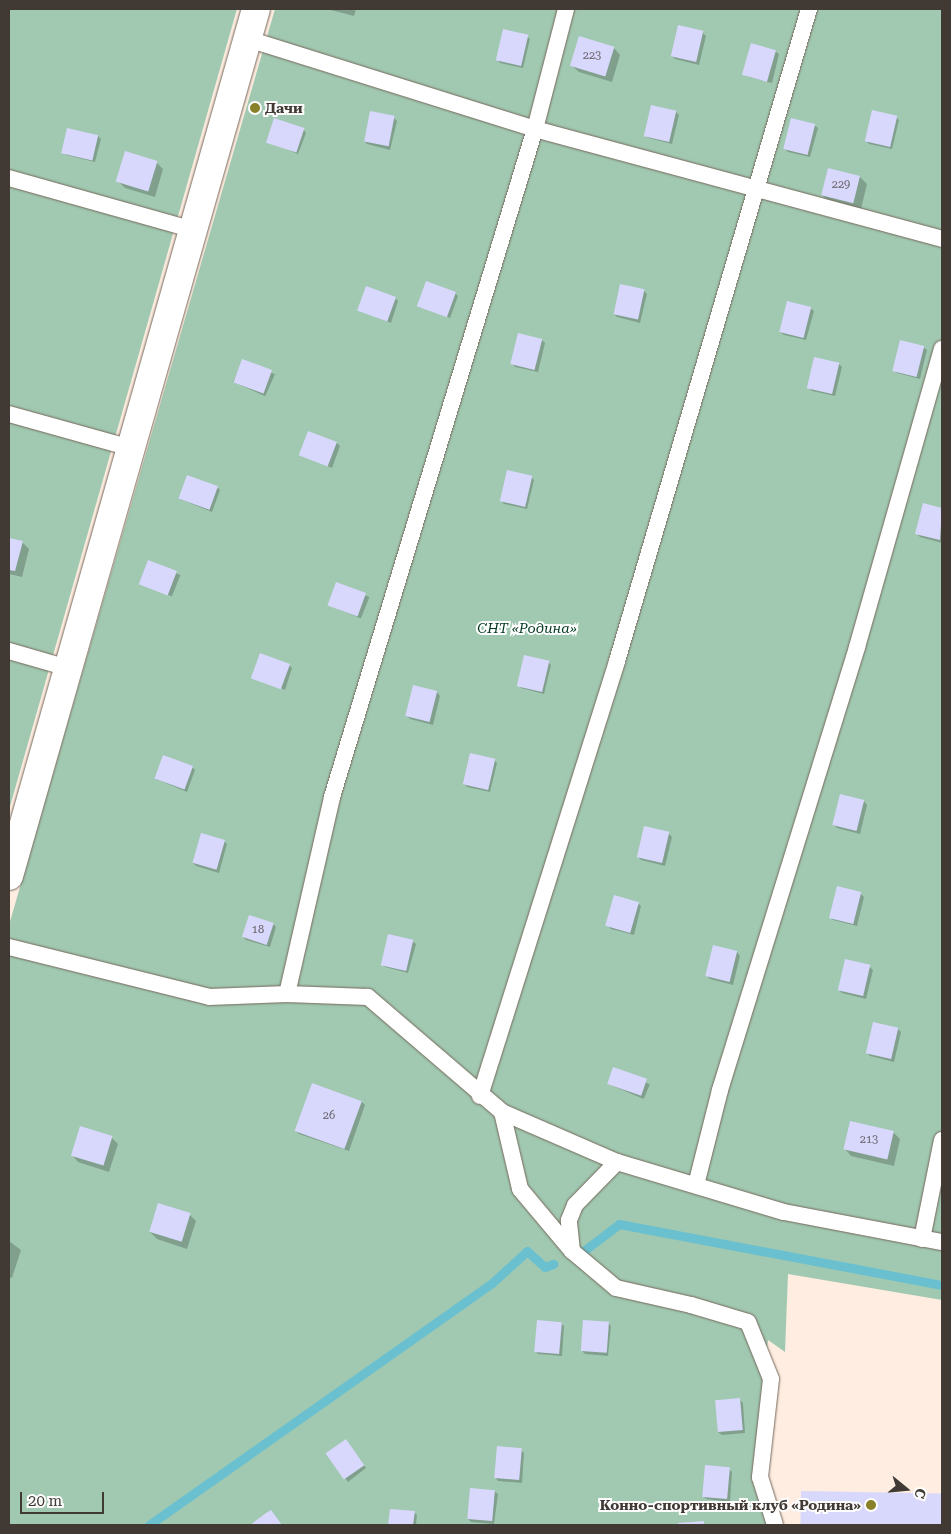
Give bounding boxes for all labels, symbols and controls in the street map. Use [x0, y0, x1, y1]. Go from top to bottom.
house number: 223 [583, 49, 601, 63]
place label: Дачи [265, 100, 303, 116]
marker: Дачи [249, 102, 261, 114]
house number: 229 [832, 178, 850, 192]
park label: СНТ «Родина» [477, 620, 577, 636]
house number: 18 [252, 923, 264, 937]
house number: 26 [323, 1109, 335, 1123]
house number: 213 [860, 1133, 878, 1147]
north arrow [881, 1464, 931, 1514]
scale bar [22, 1482, 106, 1514]
text: С [911, 1486, 929, 1500]
text: 20 m [28, 1492, 62, 1510]
place label: Конно-спортивный клуб «Родина» [600, 1497, 861, 1513]
marker: Конно-спортивный клуб «Родина» [865, 1499, 877, 1511]

